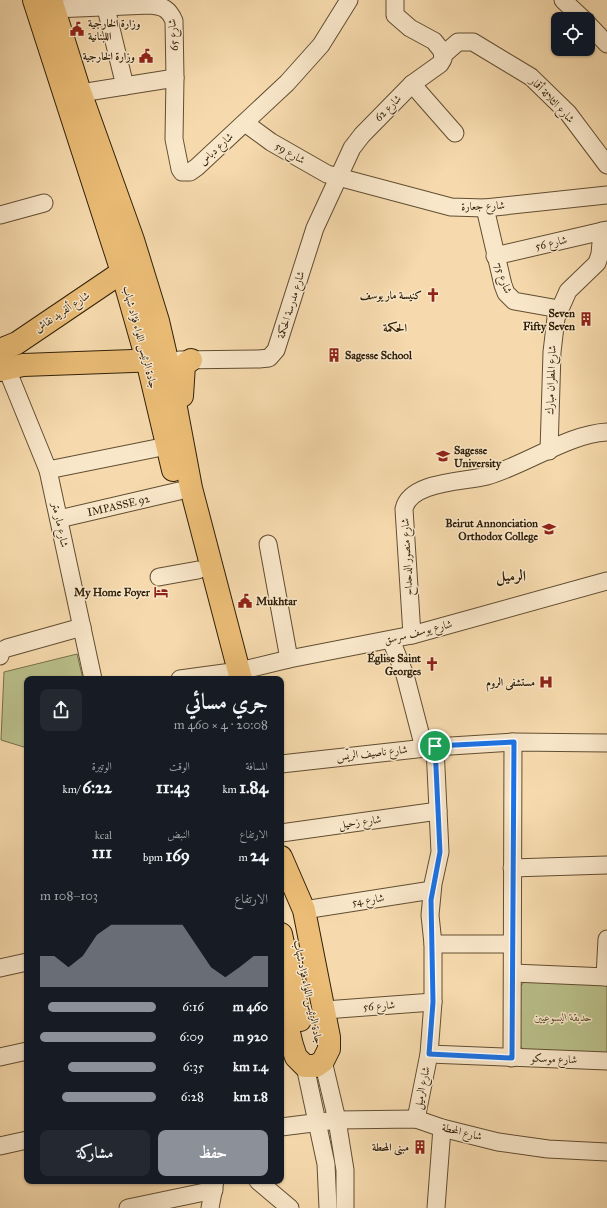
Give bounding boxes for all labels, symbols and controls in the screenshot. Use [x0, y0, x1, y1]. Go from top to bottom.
map controls [551, 12, 595, 56]
button: locate [551, 12, 595, 56]
place label: وزارة الخارجية اللبنانية [88, 17, 140, 43]
street label: شارع 65 [165, 18, 184, 52]
public building icon: وزارة الخارجية اللبنانية [69, 21, 85, 37]
public building icon: وزارة الخارجية [138, 48, 154, 64]
place label: وزارة الخارجية [83, 50, 135, 64]
street label: شارع الثلاثة أقمار [524, 72, 578, 128]
street label: شارع 62 [372, 92, 406, 126]
street label: شارع دباس [196, 130, 238, 170]
street label: شارع 59 [271, 139, 307, 169]
street label: شارع جعارة [461, 199, 505, 216]
street label: شارع 56 [534, 233, 569, 256]
street label: شارع 75 [489, 261, 515, 296]
street label: شارع مدرسة الحكمة [275, 270, 310, 341]
street label: جادة الرئيس اللواء فؤاد شهاب [119, 284, 160, 390]
street label: شارع ألفريد نقاش [31, 287, 94, 338]
church icon: كنيسة مار يوسف [425, 287, 441, 303]
place label: كنيسة مار يوسف [360, 289, 422, 302]
place label: Seven Fifty Seven [523, 307, 575, 334]
building icon: Seven Fifty Seven [578, 311, 594, 327]
district label: الحكمة [383, 321, 407, 335]
street label: شارع المطران مبارك [543, 345, 562, 415]
building icon: Sagesse School [326, 347, 342, 363]
place label: Sagesse School [345, 349, 413, 362]
place label: Sagesse University [454, 444, 502, 471]
school or university icon: Sagesse University [435, 448, 451, 464]
street label: IMPASSE 92 [86, 491, 151, 519]
street label: شارع مار متر [46, 500, 71, 549]
place label: Beirut Annonciation Orthodox College [445, 517, 538, 543]
street label: شارع منصور الدحداح [398, 518, 420, 596]
school or university icon: Beirut Annonciation Orthodox College [541, 521, 557, 537]
district label: الرميل [496, 567, 526, 587]
hotel icon: My Home Foyer [153, 584, 169, 600]
place label: My Home Foyer [74, 586, 151, 600]
public building icon: Mukhtar [237, 593, 253, 609]
place label: Mukhtar [256, 595, 298, 608]
street label: شارع يوسف سرسق [383, 617, 454, 650]
place label: Église Saint Georges [367, 651, 421, 678]
church icon: Église Saint Georges [424, 656, 440, 672]
hospital icon: مستشفى الروم [538, 674, 554, 690]
place label: مستشفى الروم [486, 676, 535, 692]
text: جري مسائي [185, 688, 268, 715]
button: share [40, 689, 82, 731]
text: 20:08 · 4 × 460 m [174, 717, 268, 733]
pin [418, 729, 452, 763]
icon: arrive [424, 735, 446, 757]
street label: شارع ناصيف الريّس [336, 742, 409, 766]
text: الوتيرة [92, 760, 112, 773]
text: الوقت [169, 760, 190, 773]
text: المسافة [246, 760, 268, 773]
text: 6:22 [82, 777, 112, 798]
text: 11:43 [156, 777, 190, 798]
text: 1.84 [239, 777, 268, 798]
text: /km [63, 783, 82, 796]
text: km [223, 783, 239, 796]
street label: شارع زحيل [338, 813, 383, 834]
text: النبض [167, 828, 190, 841]
text: الارتفاع [239, 828, 268, 841]
text: kcal [95, 829, 112, 842]
text: 111 [92, 842, 112, 863]
text: 169 [165, 845, 190, 866]
text: 24 [250, 845, 268, 866]
text: bpm [143, 851, 165, 864]
text: m [239, 851, 250, 864]
text: 103–108 m [40, 888, 98, 904]
text: الارتفاع [234, 891, 268, 907]
street label: شارع 54 [351, 891, 385, 912]
street label: جادة الرئيس اللواء فؤاد شهاب [290, 939, 325, 1046]
street label: شارع 56 [362, 998, 396, 1017]
text: 6:16 [182, 999, 204, 1015]
text: 460 m [233, 999, 268, 1015]
park label: حديقة اليسوعيين [534, 1011, 592, 1024]
text: 6:09 [180, 1029, 204, 1045]
text: 920 m [233, 1029, 268, 1045]
street label: شارع موسكو [530, 1052, 577, 1069]
text: 6:35 [183, 1059, 204, 1075]
text: 1.4 km [233, 1059, 268, 1075]
street label: شارع الرميل [411, 1065, 435, 1111]
text: 6:28 [181, 1089, 204, 1105]
text: 1.8 km [233, 1089, 268, 1105]
street label: شارع المحطة [440, 1121, 483, 1146]
button: مشاركة [40, 1130, 150, 1176]
button: حفظ [158, 1130, 268, 1176]
building icon: مبنى المحطة [412, 1139, 428, 1155]
place label: مبنى المحطة [372, 1141, 409, 1156]

